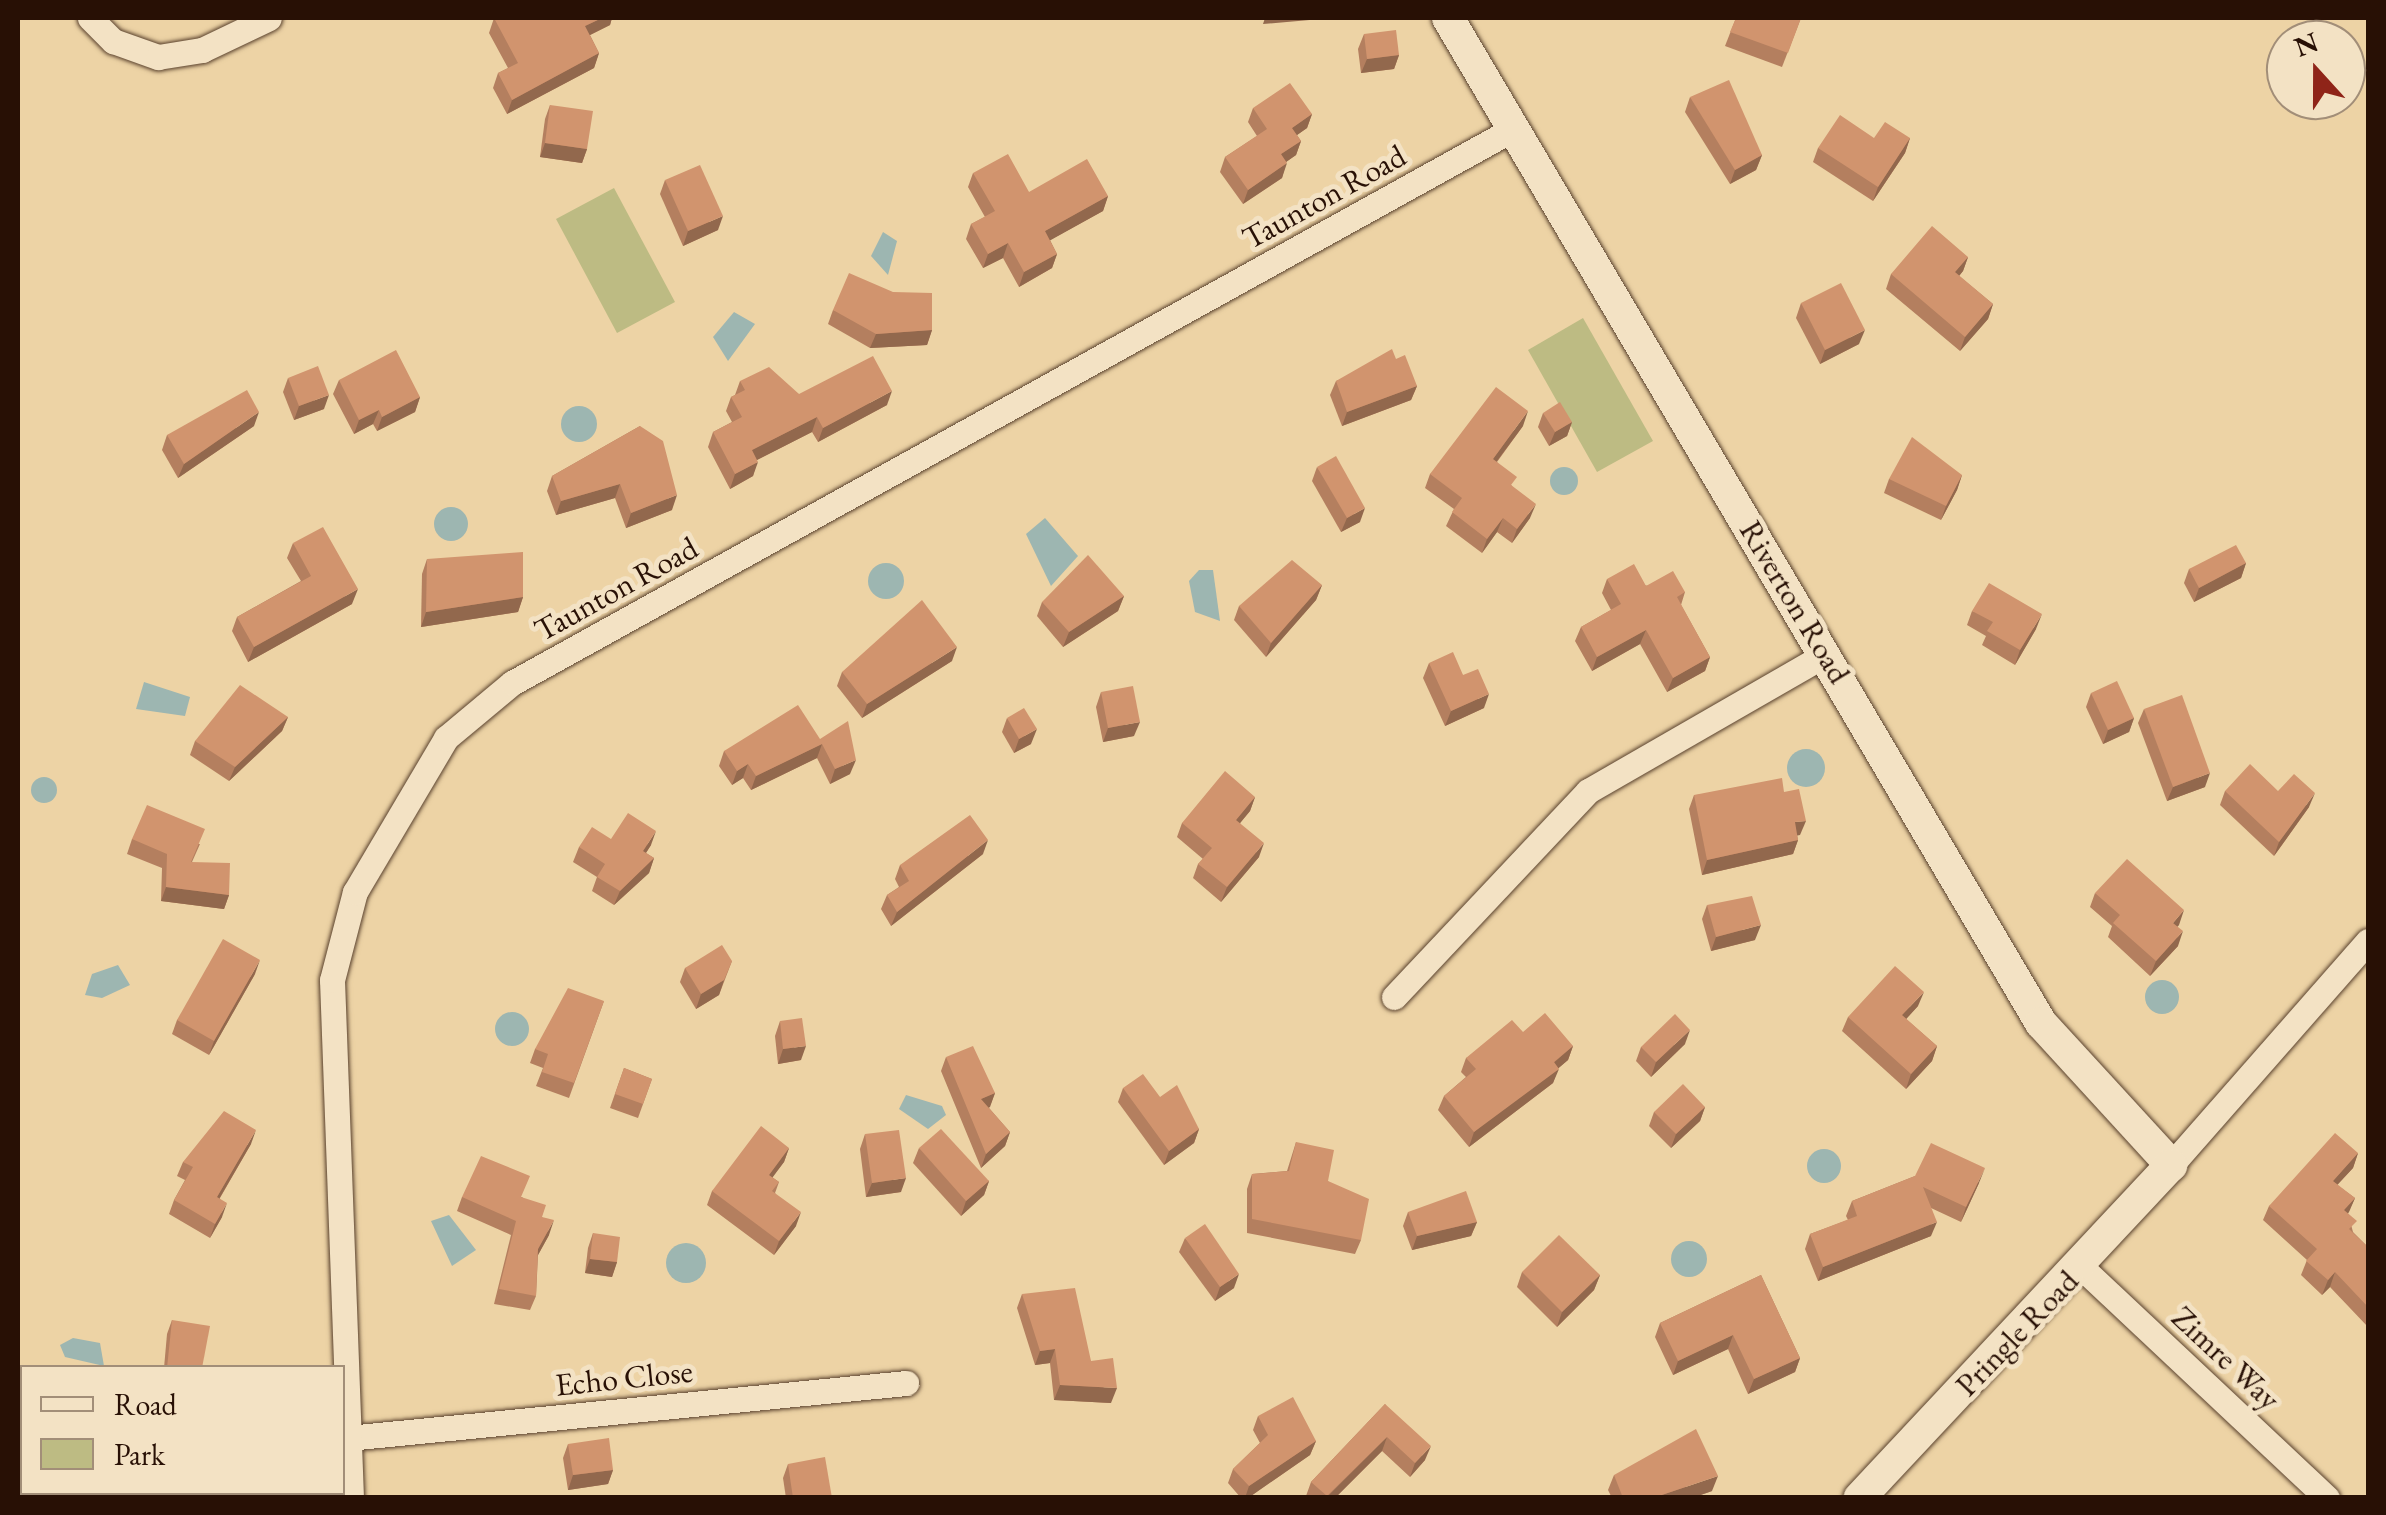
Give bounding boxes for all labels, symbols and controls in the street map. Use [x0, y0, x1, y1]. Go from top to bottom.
north arrow [2266, 20, 2366, 120]
text: N [2289, 23, 2323, 65]
street label: Taunton Road [1236, 136, 1412, 258]
street label: Riverton Road [1731, 514, 1859, 690]
street label: Taunton Road [528, 528, 704, 650]
street label: Pringle Road [1947, 1262, 2087, 1404]
street label: Zimre Way [2164, 1298, 2288, 1418]
street label: Echo Close [553, 1352, 695, 1404]
legend [20, 1365, 345, 1495]
text: Road [114, 1385, 177, 1424]
text: Park [114, 1435, 165, 1474]

